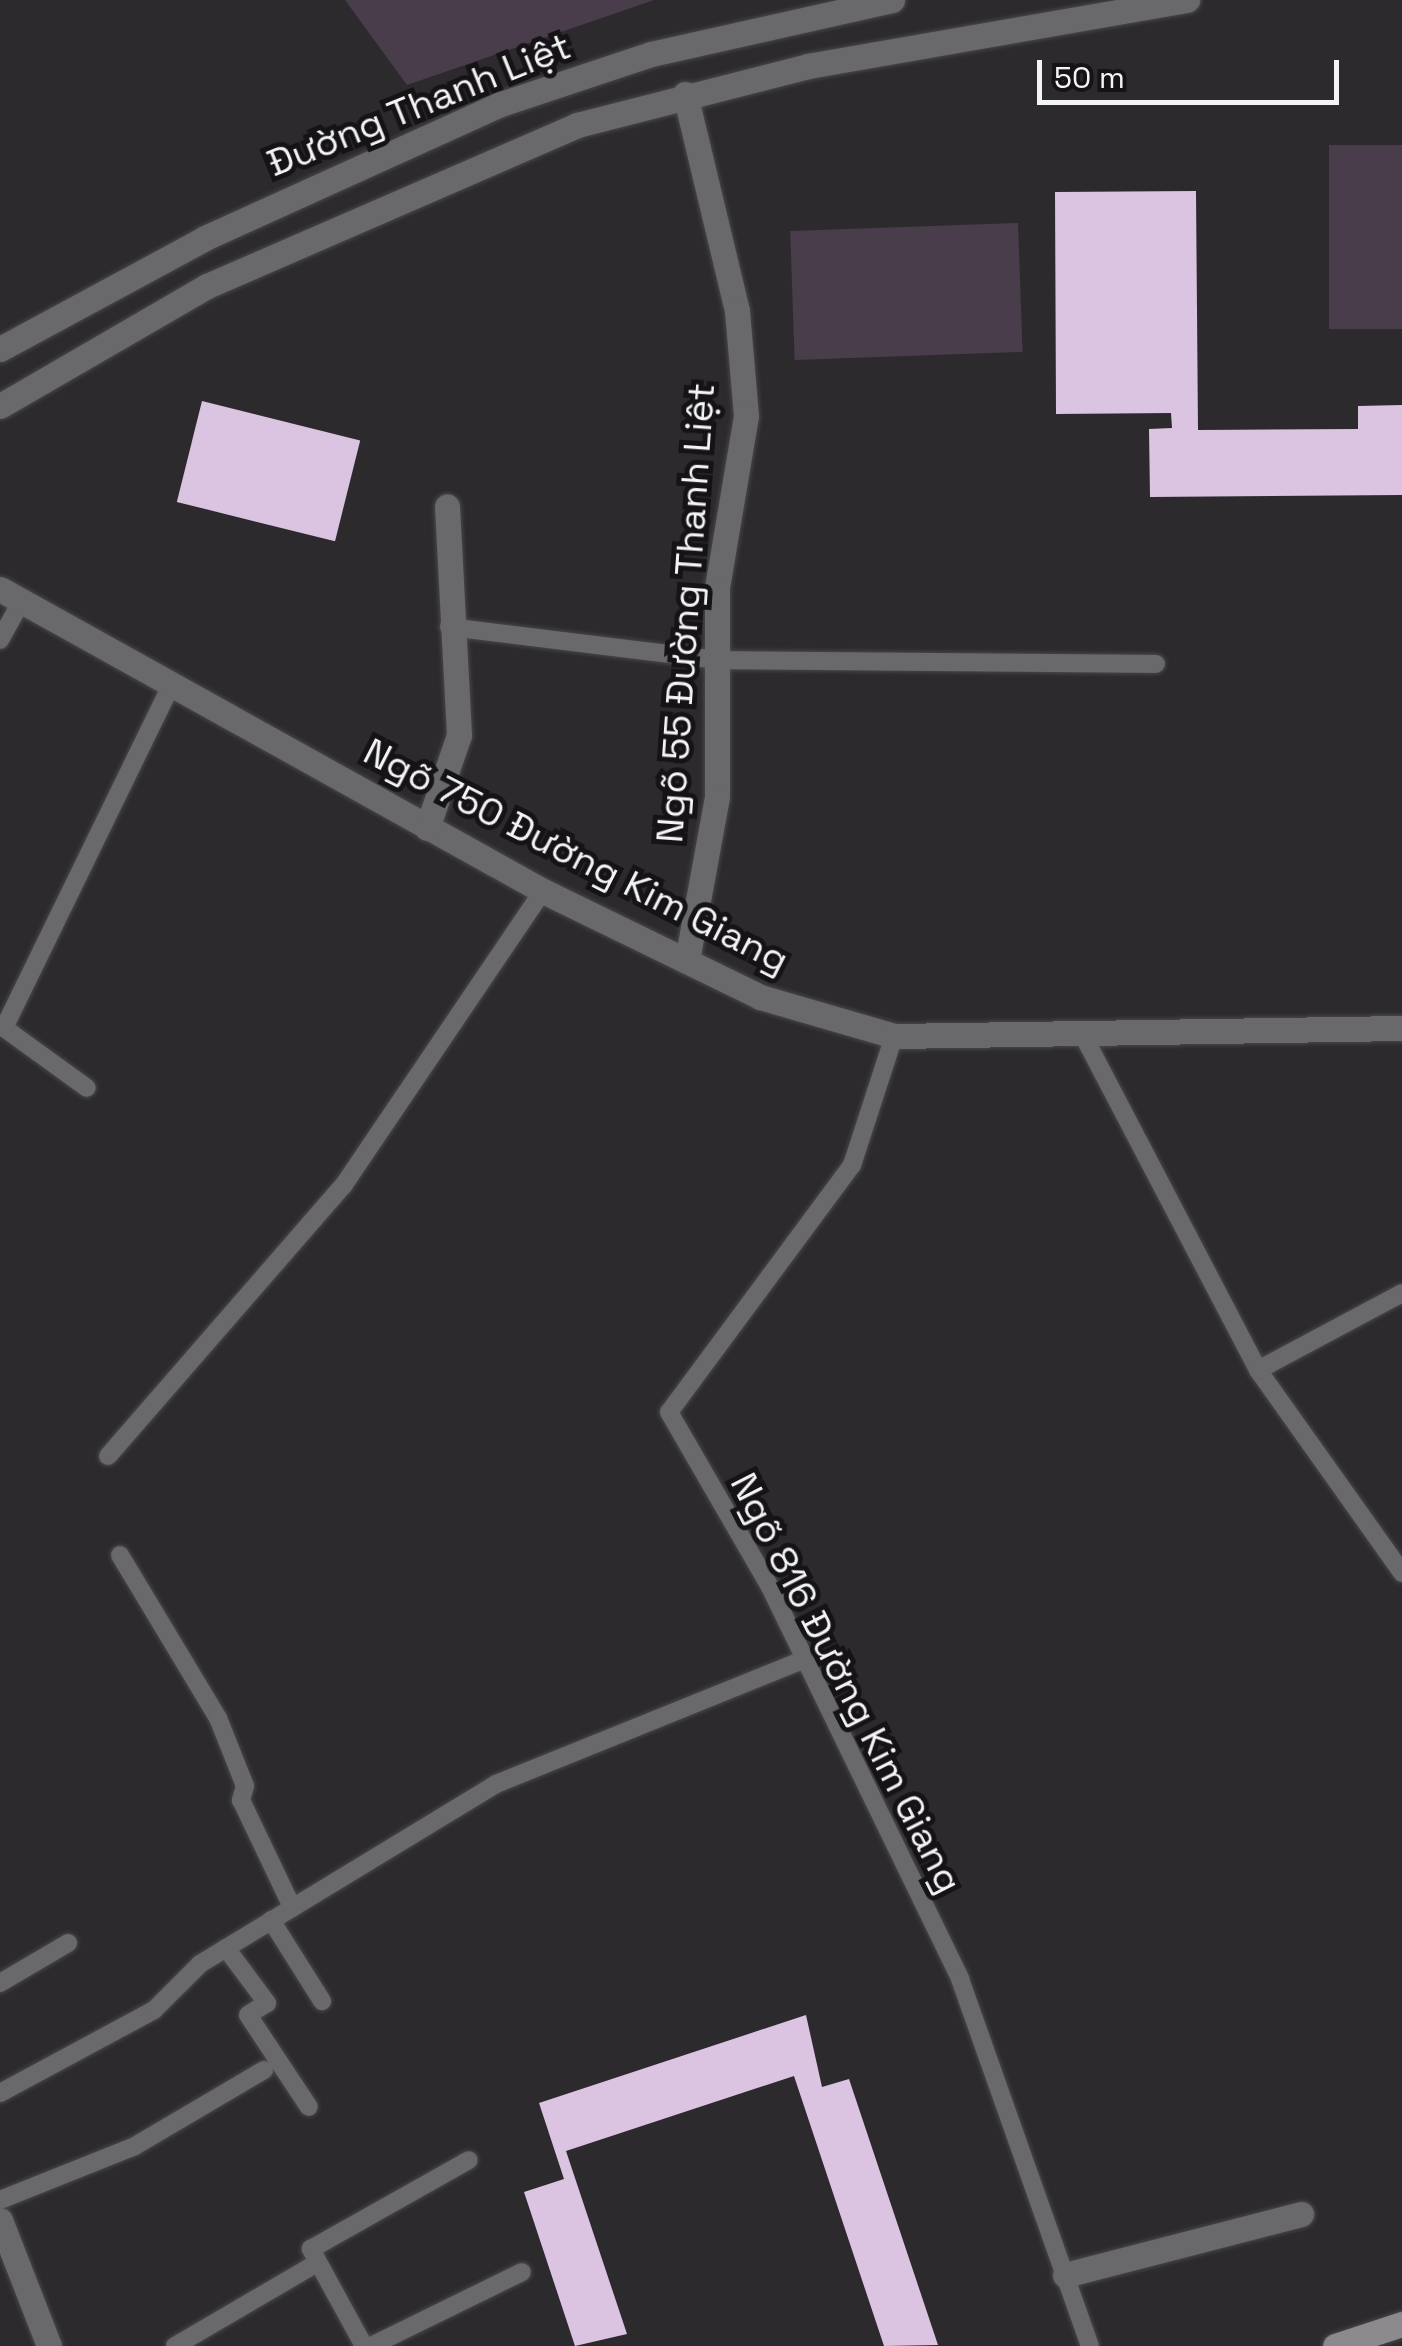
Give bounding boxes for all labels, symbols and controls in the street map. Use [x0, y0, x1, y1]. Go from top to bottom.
street label: Đường Thanh Liệt [260, 23, 578, 187]
scale bar [1042, 40, 1344, 102]
text: 50 m [1054, 58, 1125, 97]
street label: Ngõ 55 Đường Thanh Liệt [647, 381, 725, 845]
street label: Ngõ 750 Đường Kim Giang [356, 729, 796, 983]
street label: Ngõ 816 Đường Kim Giang [720, 1465, 972, 1901]

